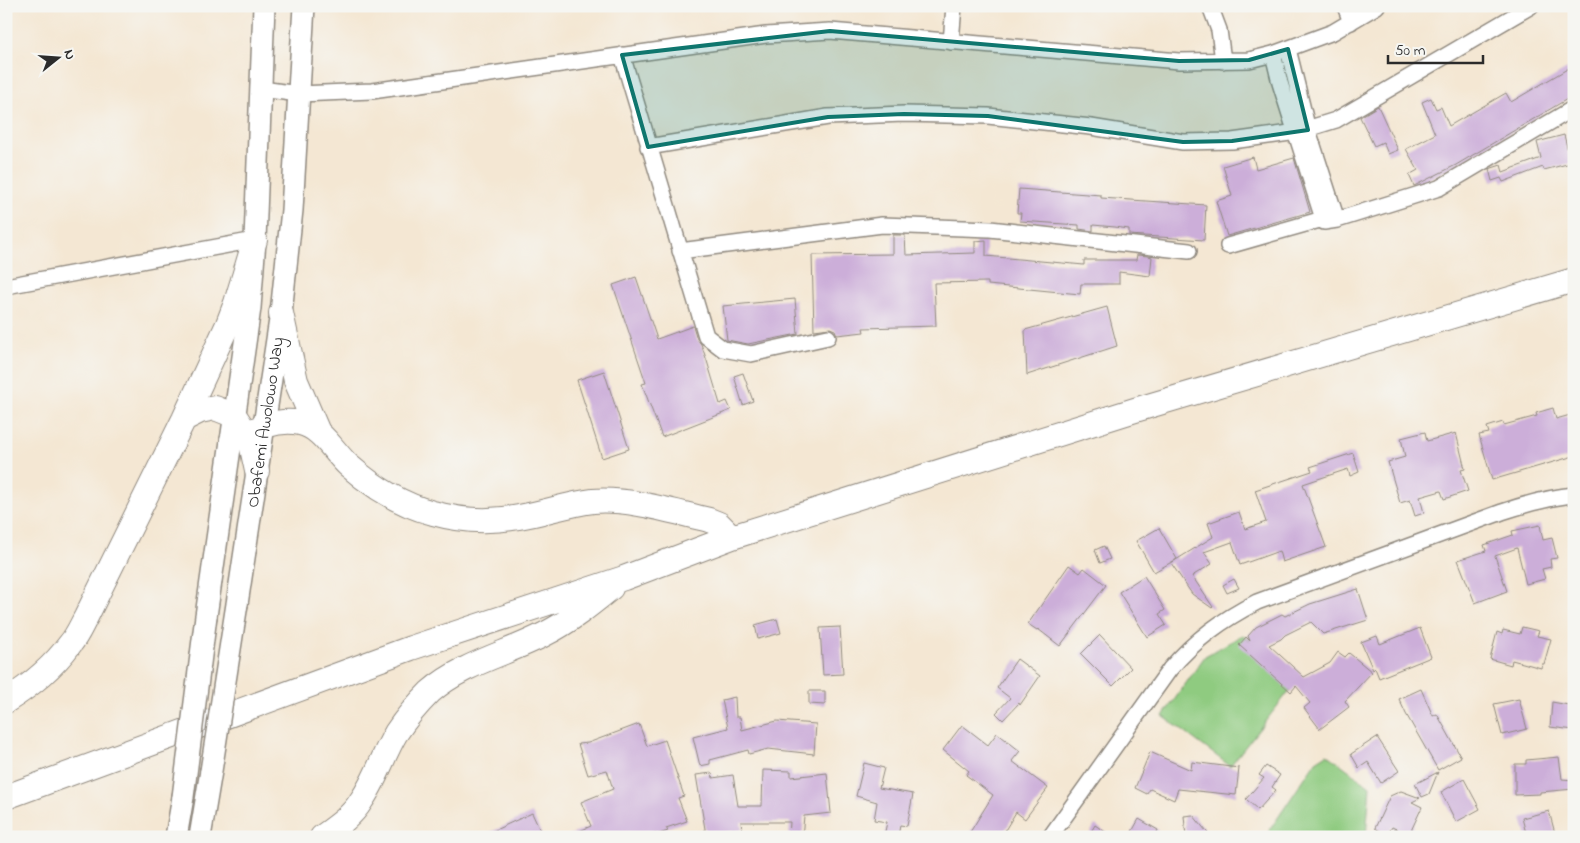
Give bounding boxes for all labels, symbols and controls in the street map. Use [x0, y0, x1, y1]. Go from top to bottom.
north arrow [32, 32, 82, 82]
scale bar [1388, 32, 1482, 64]
text: 50 m [1395, 40, 1426, 62]
text: N [58, 47, 80, 62]
street label: Obafemi Awolowo Way [241, 335, 292, 510]

